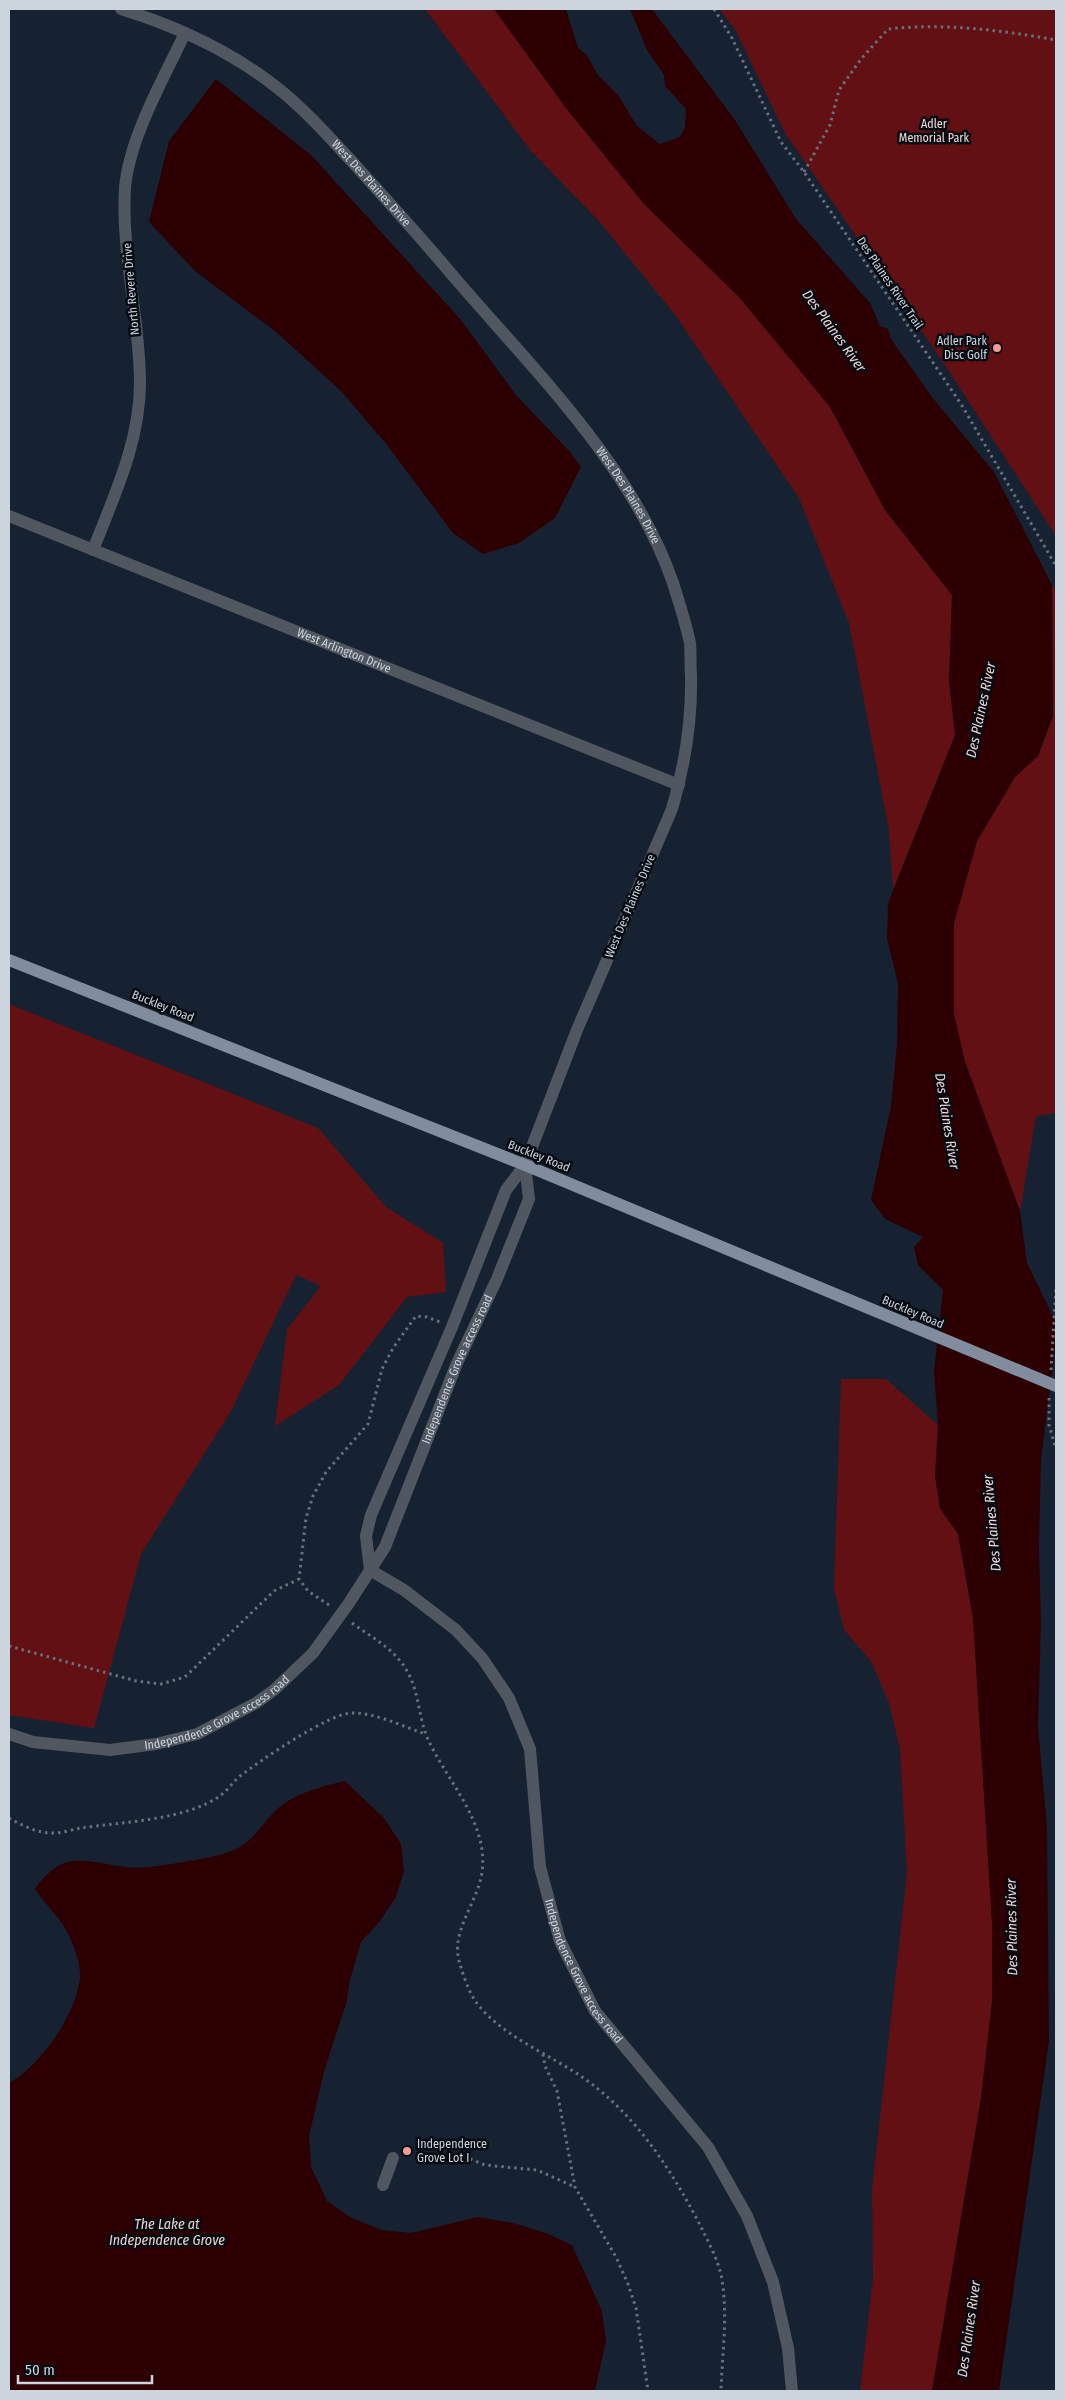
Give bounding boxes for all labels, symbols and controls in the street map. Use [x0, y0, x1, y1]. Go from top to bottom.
park label: Adler Memorial Park [899, 117, 970, 145]
street label: West Des Plaines Drive [329, 137, 414, 229]
street label: Des Plaines River Trail [854, 234, 926, 332]
street label: North Revere Drive [120, 242, 142, 336]
water label: Des Plaines River [799, 287, 870, 376]
place label: Adler Park Disc Golf [937, 334, 988, 362]
marker: Adler Park Disc Golf [991, 342, 1003, 354]
street label: West Des Plaines Drive [593, 444, 663, 546]
street label: West Arlington Drive [295, 625, 393, 676]
water label: Des Plaines River [963, 660, 1000, 759]
street label: West Des Plaines Drive [602, 852, 658, 960]
street label: Buckley Road [130, 987, 196, 1025]
water label: Des Plaines River [931, 1072, 963, 1171]
street label: Buckley Road [506, 1137, 572, 1175]
street label: Independence Grove access road [419, 1292, 495, 1446]
street label: Buckley Road [880, 1293, 946, 1331]
water label: Des Plaines River [979, 1473, 1005, 1572]
street label: Independence Grove access road [144, 1672, 292, 1752]
water label: Des Plaines River [1003, 1877, 1021, 1976]
street label: Independence Grove access road [542, 1897, 626, 2046]
place label: Independence Grove Lot I [417, 2137, 487, 2165]
marker: Independence Grove Lot I [401, 2145, 413, 2157]
water label: The Lake at Independence Grove [109, 2216, 225, 2249]
water label: Des Plaines River [954, 2279, 984, 2378]
scale bar [18, 2352, 151, 2384]
text: 50 m [25, 2361, 55, 2379]

